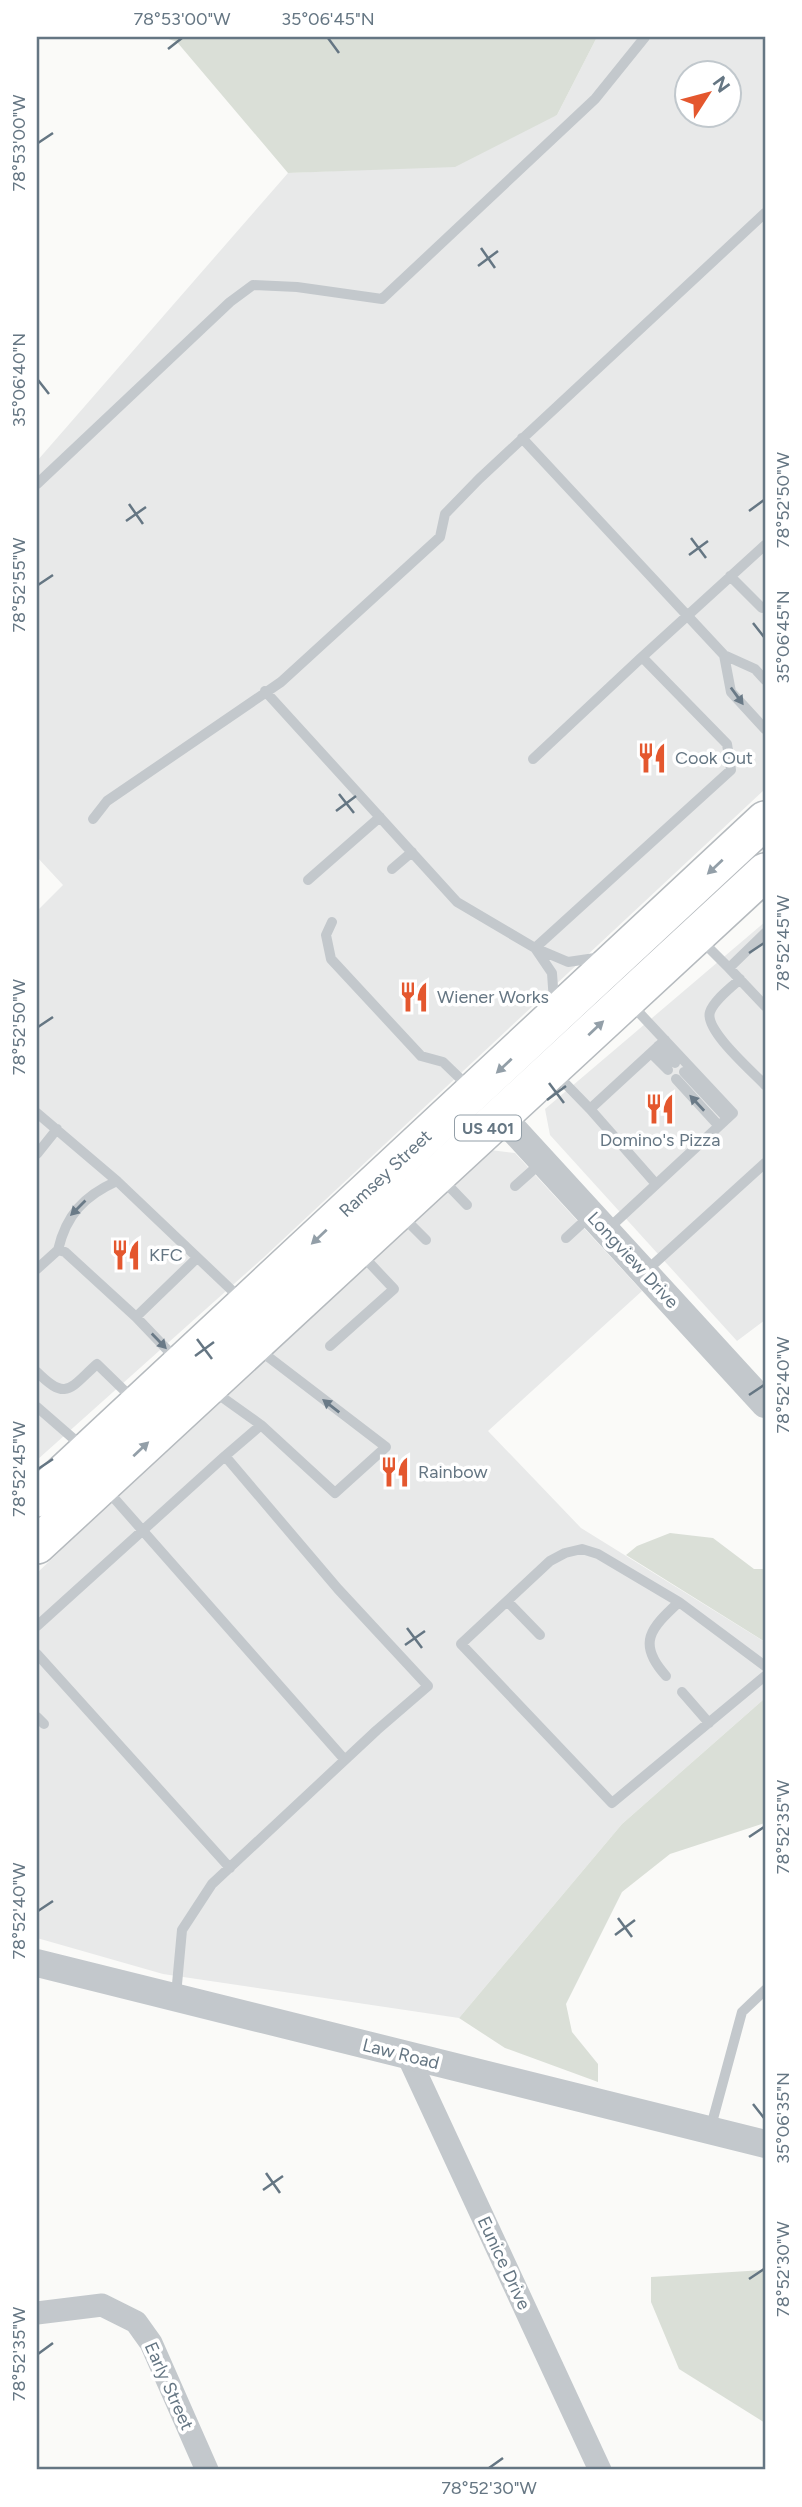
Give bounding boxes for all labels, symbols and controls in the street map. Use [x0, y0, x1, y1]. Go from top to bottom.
text: 78°53'00"W [133, 8, 231, 30]
text: 35°06'45"N [281, 8, 375, 30]
north arrow [672, 60, 742, 130]
text: N [708, 72, 735, 97]
text: 78°53'00"W [8, 94, 30, 192]
text: 35°06'40"N [8, 333, 30, 427]
text: 78°52'50"W [772, 451, 794, 548]
text: 78°52'55"W [8, 537, 30, 633]
text: 35°06'45"N [772, 590, 794, 684]
one-way arrow [730, 687, 744, 705]
restaurant icon: Cook Out [635, 741, 669, 775]
place label: Cook Out [675, 747, 753, 769]
one-way arrow [707, 858, 724, 874]
text: 78°52'45"W [772, 894, 794, 991]
text: 78°52'50"W [8, 978, 30, 1075]
restaurant icon: Wiener Works [397, 980, 431, 1014]
place label: Wiener Works [437, 986, 549, 1008]
one-way arrow [587, 1021, 604, 1037]
one-way arrow [495, 1058, 513, 1074]
restaurant icon: Domino's Pizza [643, 1092, 677, 1126]
one-way arrow [690, 1095, 706, 1112]
road number: US 401 [455, 1116, 521, 1140]
street label: Ramsey Street [335, 1125, 436, 1222]
place label: Domino's Pizza [600, 1129, 720, 1151]
one-way arrow [70, 1199, 87, 1215]
street label: Longview Drive [583, 1207, 683, 1313]
one-way arrow [310, 1229, 328, 1245]
restaurant icon: KFC [109, 1238, 143, 1272]
place label: KFC [149, 1244, 183, 1266]
one-way arrow [150, 1332, 166, 1349]
text: 78°52'40"W [772, 1336, 794, 1434]
one-way arrow [323, 1398, 341, 1413]
text: 78°52'45"W [8, 1420, 30, 1517]
one-way arrow [132, 1441, 149, 1457]
restaurant icon: Rainbow [378, 1455, 412, 1489]
place label: Rainbow [418, 1461, 488, 1483]
text: 78°52'35"W [772, 1779, 794, 1874]
text: 78°52'40"W [8, 1862, 30, 1960]
street label: Law Road [360, 2034, 442, 2074]
text: 35°06'35"N [772, 2072, 794, 2164]
street label: Eunice Drive [473, 2213, 535, 2313]
text: 78°52'30"W [772, 2220, 794, 2317]
text: 78°52'35"W [8, 2306, 30, 2401]
street label: Early Street [140, 2338, 198, 2434]
text: 78°52'30"W [441, 2477, 538, 2499]

